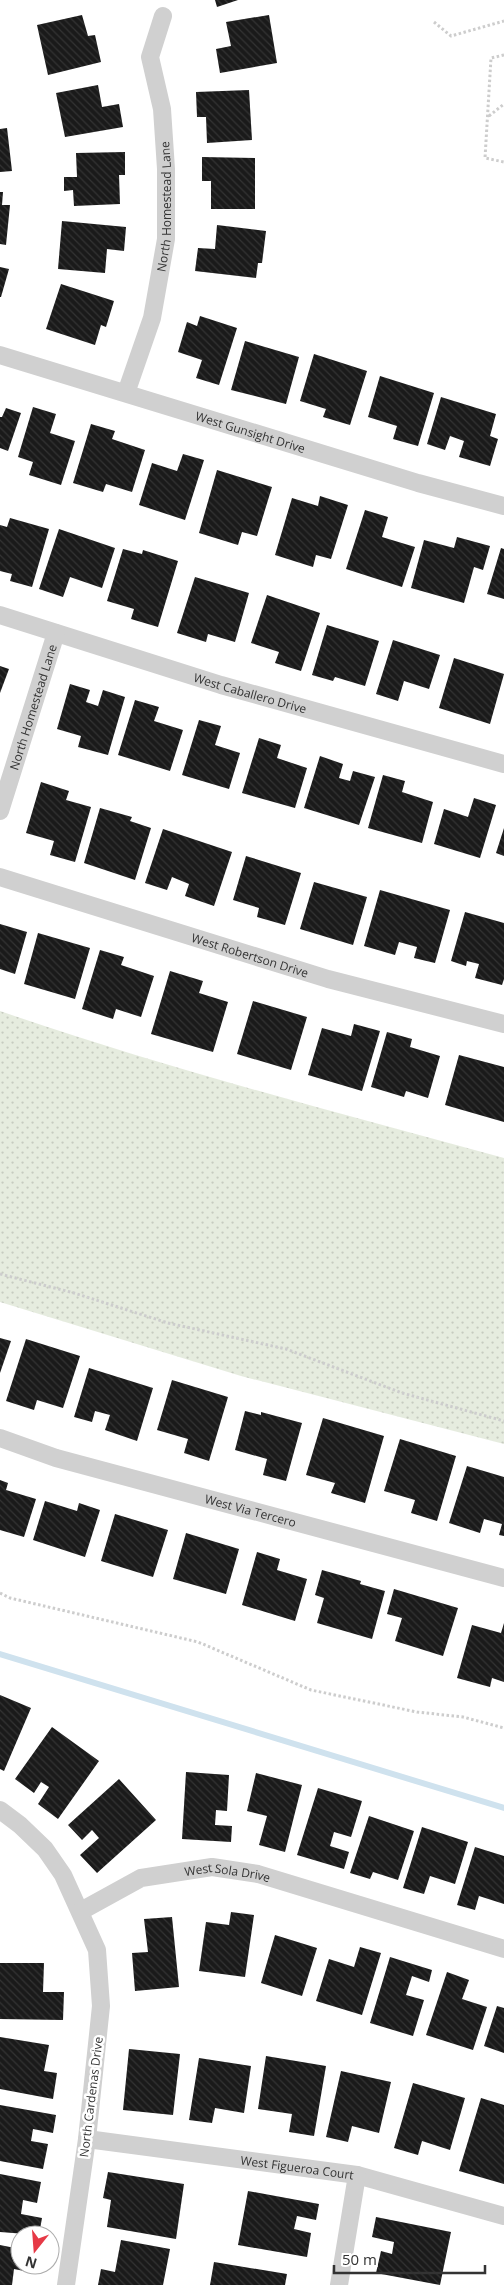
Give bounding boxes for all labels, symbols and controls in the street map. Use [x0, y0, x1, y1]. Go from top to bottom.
street label: North Homestead Lane [152, 140, 175, 273]
street label: West Gunsight Drive [194, 407, 308, 457]
street label: North Homestead Lane [5, 642, 61, 772]
street label: West Caballero Drive [192, 668, 309, 717]
street label: West Robertson Drive [190, 929, 311, 981]
street label: West Via Tercero [203, 1490, 298, 1530]
street label: West Sola Drive [183, 1859, 273, 1886]
street label: North Cardenas Drive [75, 2035, 107, 2158]
street label: West Figueroa Court [239, 2151, 355, 2183]
north arrow [10, 2225, 60, 2275]
scale bar [334, 2242, 485, 2274]
text: 50 m [342, 2249, 377, 2269]
text: N [23, 2252, 39, 2274]

